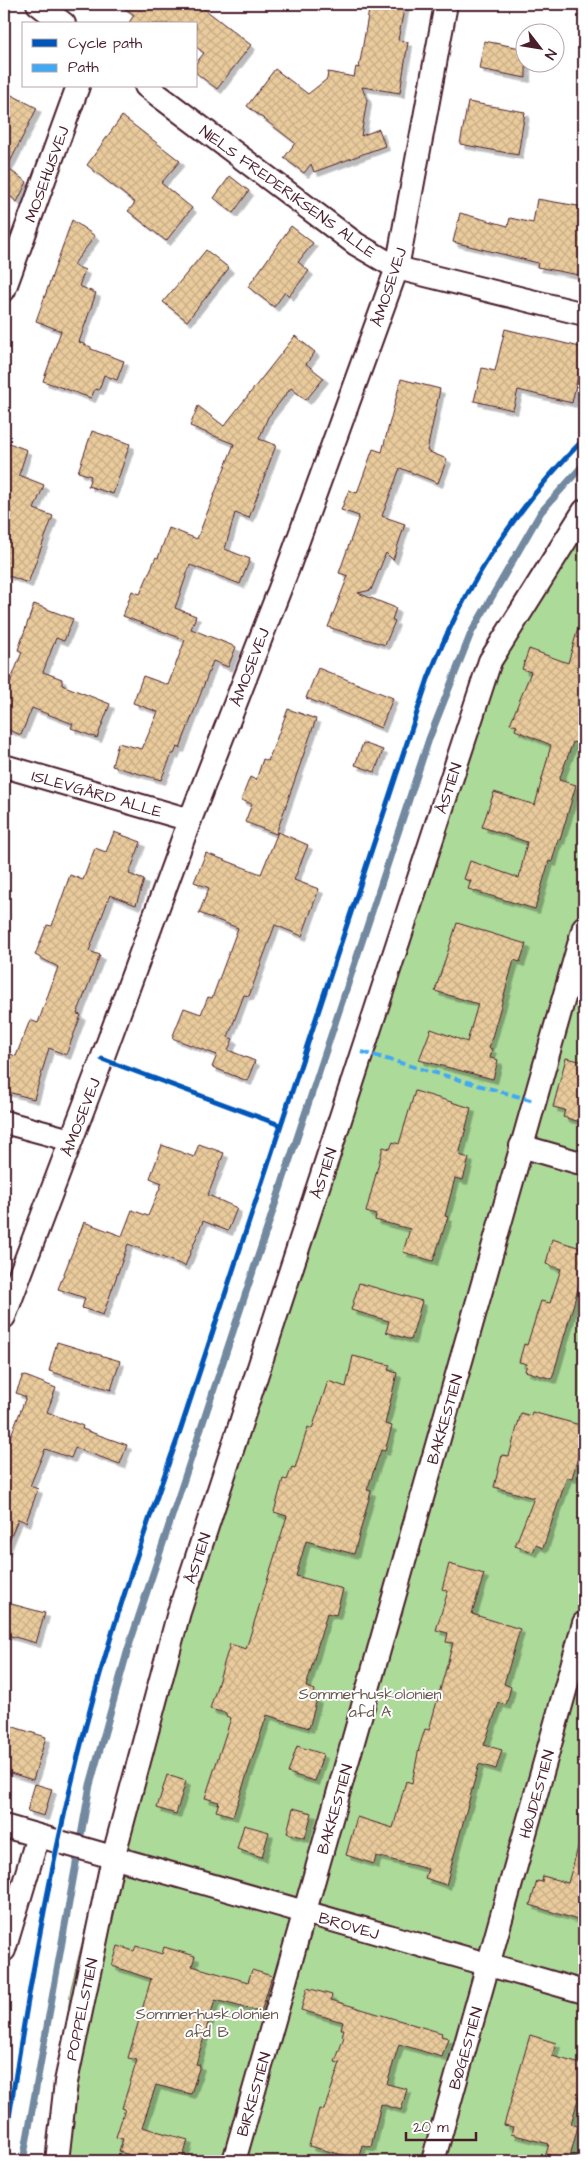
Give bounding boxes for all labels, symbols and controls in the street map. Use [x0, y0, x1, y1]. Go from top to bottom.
legend [22, 22, 198, 88]
north arrow [516, 22, 566, 72]
text: Cycle path [68, 33, 143, 55]
text: N [539, 45, 561, 63]
text: Path [68, 57, 99, 78]
street label: NIELS FREDERIKSENS ALLE [195, 120, 381, 264]
street label: MOSEHUSVEJ [19, 123, 75, 225]
street label: ÅMOSEVEJ [366, 244, 412, 330]
street label: ÅMOSEVEJ [225, 625, 275, 710]
street label: ÅSTIEN [430, 760, 468, 817]
street label: ISLEVGÅRD ALLE [29, 765, 165, 823]
street label: ÅMOSEVEJ [56, 1075, 106, 1160]
street label: ÅSTIEN [305, 1145, 343, 1202]
street label: BAKKESTIEN [422, 1372, 468, 1467]
street label: ÅSTIEN [179, 1530, 217, 1587]
park label: Sommerhuskolonien afd A [298, 1683, 442, 1723]
street label: HØJDESTIEN [514, 1748, 560, 1841]
street label: BAKKESTIEN [312, 1762, 358, 1857]
street label: BROVEJ [316, 1907, 382, 1945]
street label: POPPELSTIEN [60, 1956, 104, 2062]
park label: Sommerhuskolonien afd B [135, 2003, 279, 2043]
street label: BØGESTIEN [444, 2004, 488, 2092]
street label: BIRKESTIEN [231, 2050, 276, 2139]
scale bar [406, 2110, 476, 2142]
text: 20 m [413, 2117, 449, 2138]

